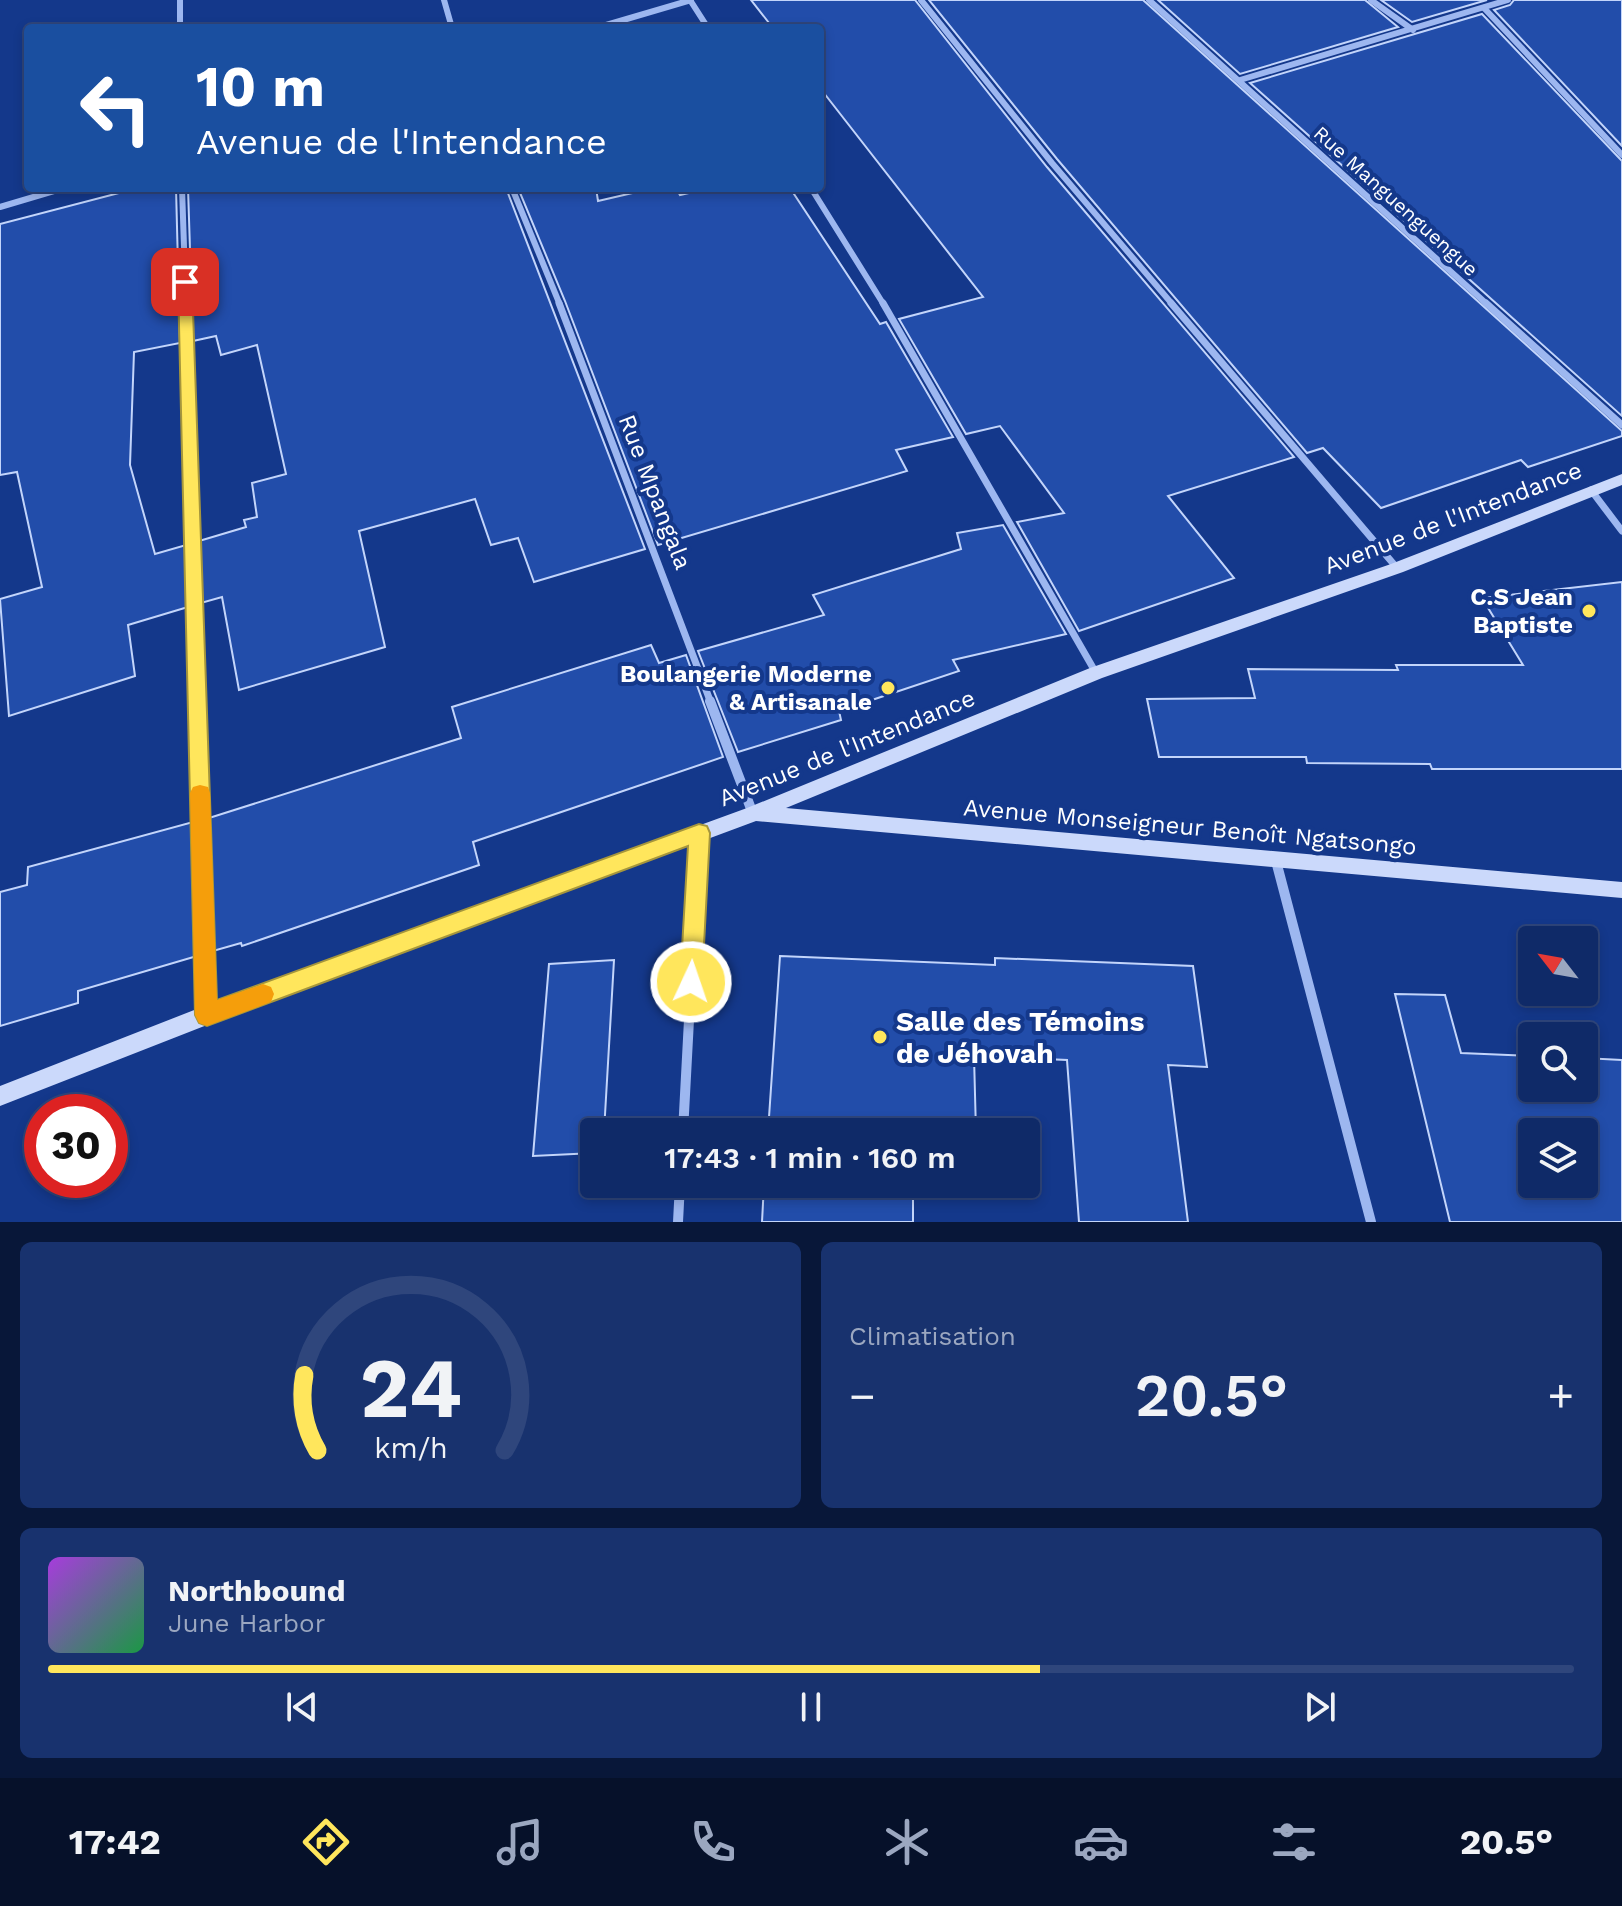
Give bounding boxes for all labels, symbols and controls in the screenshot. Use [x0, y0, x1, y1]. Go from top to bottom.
text: 10 m [196, 54, 325, 120]
icon: left [64, 56, 168, 160]
text: Avenue de l'Intendance [196, 121, 607, 163]
street label: Rue Manguenguengue [1309, 121, 1483, 281]
pin [151, 248, 219, 316]
icon: arrive [163, 260, 207, 304]
street label: Rue Mpangala [613, 411, 697, 573]
street label: Avenue de l'Intendance [1320, 456, 1586, 580]
place label: C.S Jean Baptiste [1470, 583, 1573, 639]
marker: C.S Jean Baptiste [1580, 602, 1598, 620]
place label: Boulangerie Moderne & Artisanale [620, 660, 872, 716]
marker: Boulangerie Moderne & Artisanale [879, 679, 897, 697]
street label: Avenue de l'Intendance [715, 684, 979, 812]
street label: Avenue Monseigneur Benoît Ngatsongo [962, 793, 1418, 861]
north arrow [1518, 926, 1598, 1006]
map controls [1518, 926, 1598, 1198]
position arrow [649, 940, 733, 1024]
place label: Salle des Témoins de Jéhovah [896, 1005, 1144, 1070]
button: search [1518, 1022, 1598, 1102]
marker: Salle des Témoins de Jéhovah [871, 1028, 889, 1046]
speed limit sign: 30 [24, 1094, 128, 1198]
button: layers [1518, 1118, 1598, 1198]
text: 17:43 · 1 min · 160 m [664, 1140, 956, 1175]
text: Climatisation [849, 1321, 1016, 1351]
text: 24 [359, 1340, 462, 1437]
text: 20.5° [1135, 1360, 1288, 1431]
text: − [849, 1370, 876, 1422]
text: + [1547, 1370, 1574, 1422]
text: km/h [374, 1431, 447, 1465]
text: Northbound [168, 1573, 345, 1608]
text: June Harbor [168, 1608, 325, 1638]
icon: previous [280, 1685, 324, 1729]
icon: pause [789, 1685, 833, 1729]
icon: next [1298, 1685, 1342, 1729]
icon: directions [298, 1814, 354, 1870]
icon: music [492, 1814, 548, 1870]
icon: phone [685, 1814, 741, 1870]
icon: climate [879, 1814, 935, 1870]
icon: car [1073, 1814, 1129, 1870]
icon: filters [1266, 1814, 1322, 1870]
text: 17:42 [69, 1821, 161, 1863]
text: 20.5° [1460, 1821, 1553, 1863]

